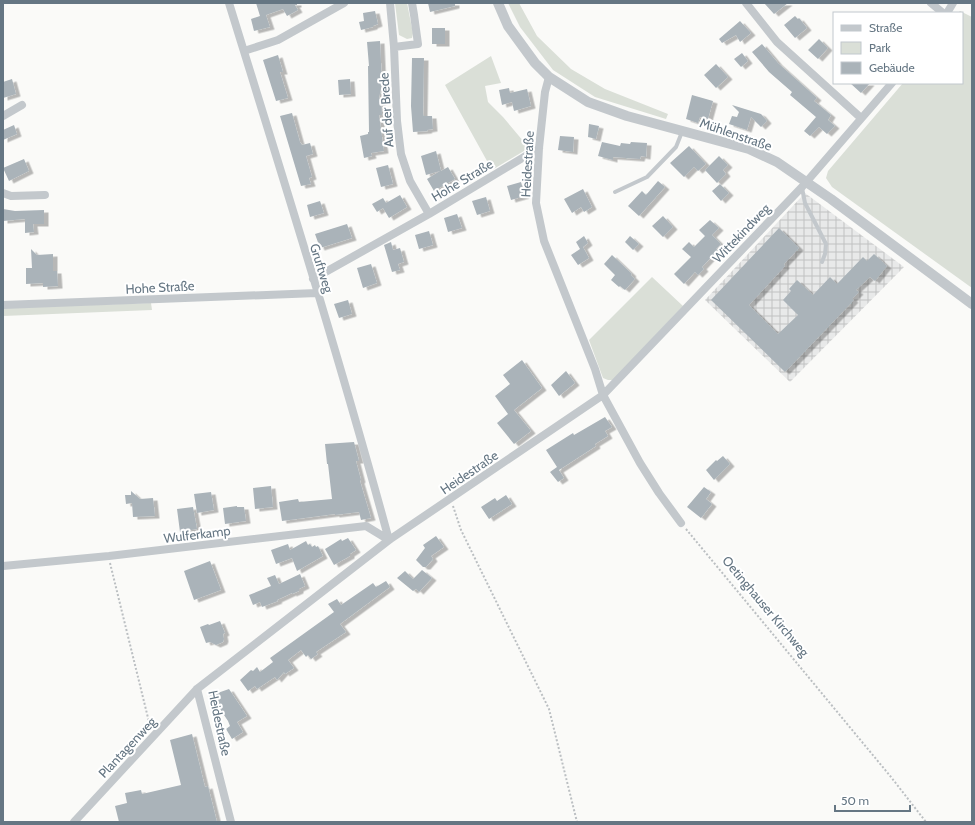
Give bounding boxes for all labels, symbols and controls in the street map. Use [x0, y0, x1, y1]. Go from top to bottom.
legend [833, 12, 963, 84]
text: Straße [869, 20, 902, 35]
text: Park [869, 40, 891, 55]
text: Gebäude [869, 60, 915, 75]
street label: Auf der Brede [375, 72, 397, 148]
street label: Mühlenstraße [698, 114, 775, 154]
street label: Heidestraße [517, 130, 537, 198]
street label: Hohe Straße [428, 155, 496, 205]
street label: Wittekindweg [709, 200, 773, 266]
street label: Gruftweg [307, 241, 337, 295]
street label: Hohe Straße [125, 277, 195, 297]
street label: Heidestraße [437, 447, 501, 497]
street label: Wulferkamp [163, 522, 231, 546]
street label: Oetinghauser Kirchweg [719, 552, 813, 660]
street label: Heidestraße [205, 689, 235, 757]
street label: Plantagenweg [95, 713, 160, 781]
scale bar [835, 787, 910, 813]
text: 50 m [841, 793, 869, 808]

